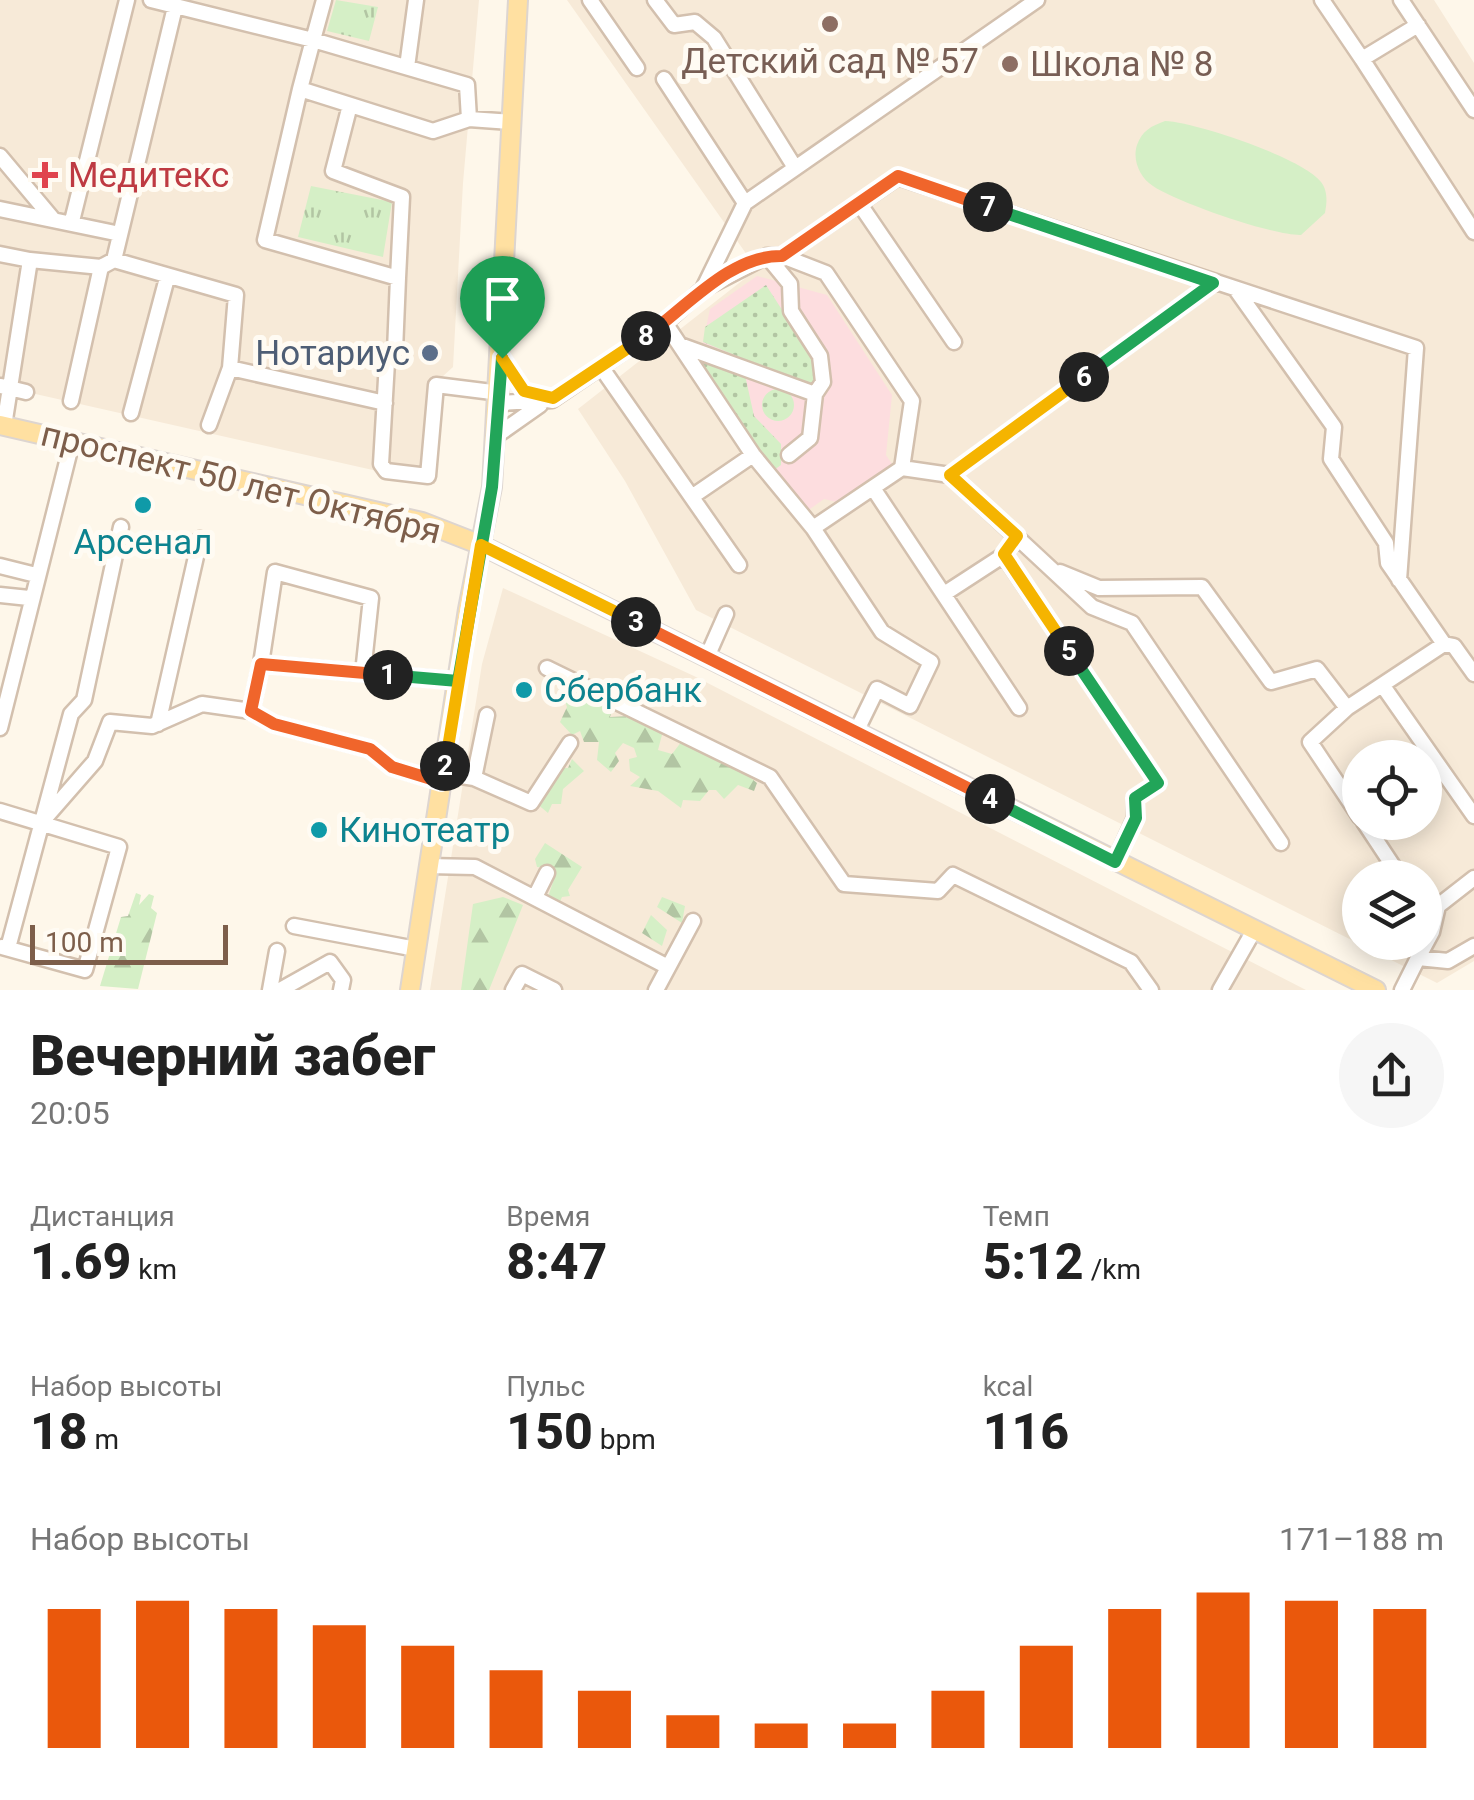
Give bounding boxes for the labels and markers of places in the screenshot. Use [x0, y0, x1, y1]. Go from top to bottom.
marker: Детский сад № 57 [819, 13, 841, 35]
place label: Детский сад № 57 [681, 41, 979, 82]
place label: Школа № 8 [1030, 44, 1213, 85]
marker: Школа № 8 [999, 53, 1021, 75]
place label: Медитекс [68, 155, 229, 196]
marker: Медитекс [32, 162, 58, 188]
pin: 7 [963, 182, 1013, 232]
pin [460, 256, 545, 359]
pin: 8 [621, 311, 671, 361]
place label: Нотариус [255, 333, 410, 374]
marker: Нотариус [419, 342, 441, 364]
pin: 6 [1059, 352, 1109, 402]
marker: Арсенал [132, 494, 154, 516]
place label: Арсенал [74, 522, 212, 563]
pin: 3 [611, 597, 661, 647]
pin: 5 [1044, 626, 1094, 676]
pin: 1 [363, 650, 413, 700]
place label: Сбербанк [544, 670, 702, 711]
marker: Сбербанк [513, 679, 535, 701]
pin: 2 [420, 741, 470, 791]
pin: 4 [965, 774, 1015, 824]
place label: Кинотеатр [339, 810, 510, 851]
marker: Кинотеатр [308, 819, 330, 841]

